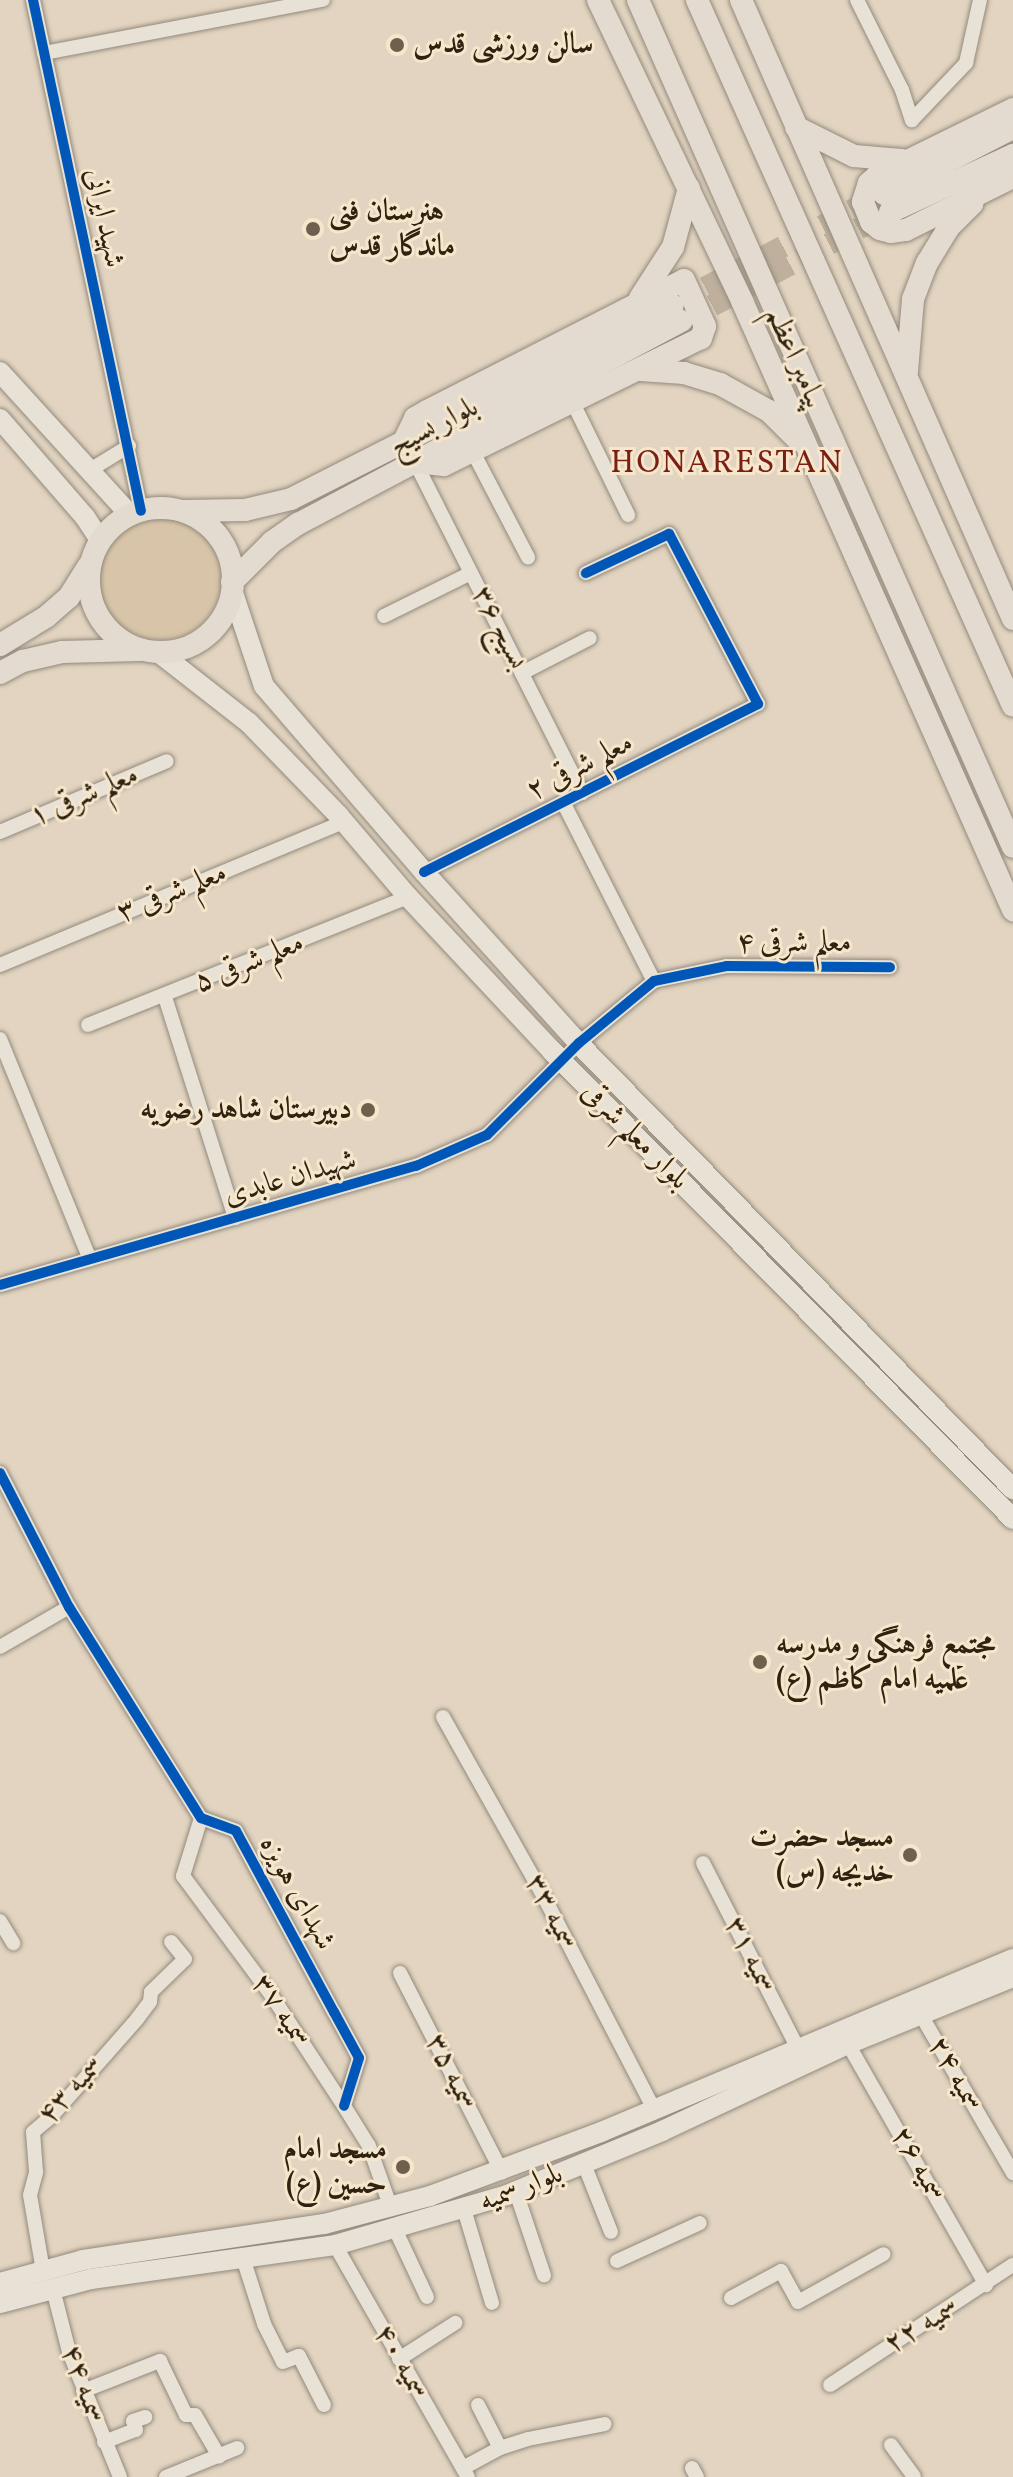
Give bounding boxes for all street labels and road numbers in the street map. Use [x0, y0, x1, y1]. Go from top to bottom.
street label: شهید ایرانی [76, 165, 132, 271]
street label: پیامبر اعظم [757, 301, 833, 415]
street label: بلوار بسیج [383, 389, 485, 465]
street label: بسیج ۳۶ [463, 580, 535, 676]
street label: معلم شرقی ۲ [521, 725, 639, 809]
street label: معلم شرقی ۱ [24, 757, 144, 835]
street label: معلم شرقی ۳ [112, 855, 232, 931]
street label: معلم شرقی ۵ [189, 925, 309, 1001]
street label: معلم شرقی ۴ [737, 925, 851, 961]
street label: بلوار معلم شرقی [573, 1074, 697, 1198]
street label: شهیدان عابدی [220, 1142, 360, 1214]
street label: شهدای هویزه [251, 1829, 343, 1957]
street label: سمیه ۳۳ [516, 1868, 586, 1956]
street label: سمیه ۳۱ [716, 1911, 784, 1999]
street label: سمیه ۳۷ [243, 1968, 319, 2054]
street label: سمیه ۳۵ [417, 2028, 485, 2116]
street label: سمیه ۲۴ [919, 2030, 991, 2118]
street label: سمیه ۴۳ [31, 2048, 111, 2132]
street label: سمیه ۲۶ [882, 2120, 954, 2208]
street label: بلوار سمیه [474, 2156, 568, 2220]
street label: سمیه ۲۲ [878, 2289, 966, 2363]
street label: سمیه ۴۰ [365, 2318, 437, 2406]
street label: سمیه ۴۴ [52, 2340, 114, 2428]

